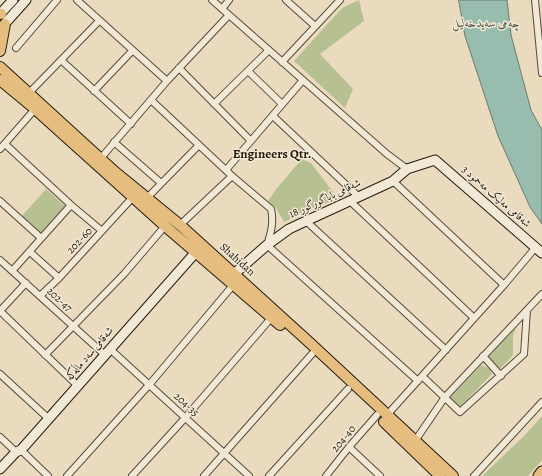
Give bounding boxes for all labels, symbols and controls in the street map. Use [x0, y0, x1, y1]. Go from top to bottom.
water label: چەمی سەیدخەلیل [452, 17, 520, 31]
district label: Engineers Qtr. [233, 147, 311, 163]
street label: شەقامی مەلیک مەحمود 3 [459, 163, 533, 231]
street label: شەقامی باباگوڕگوڕ 18 [287, 177, 363, 221]
street label: 202-60 [64, 225, 96, 257]
street label: Shahidan [217, 241, 257, 279]
street label: 202-47 [43, 285, 75, 315]
street label: شەقامی سەد ماڵەکە [63, 325, 117, 383]
street label: 204-35 [171, 390, 201, 420]
street label: 204-40 [329, 423, 359, 455]

